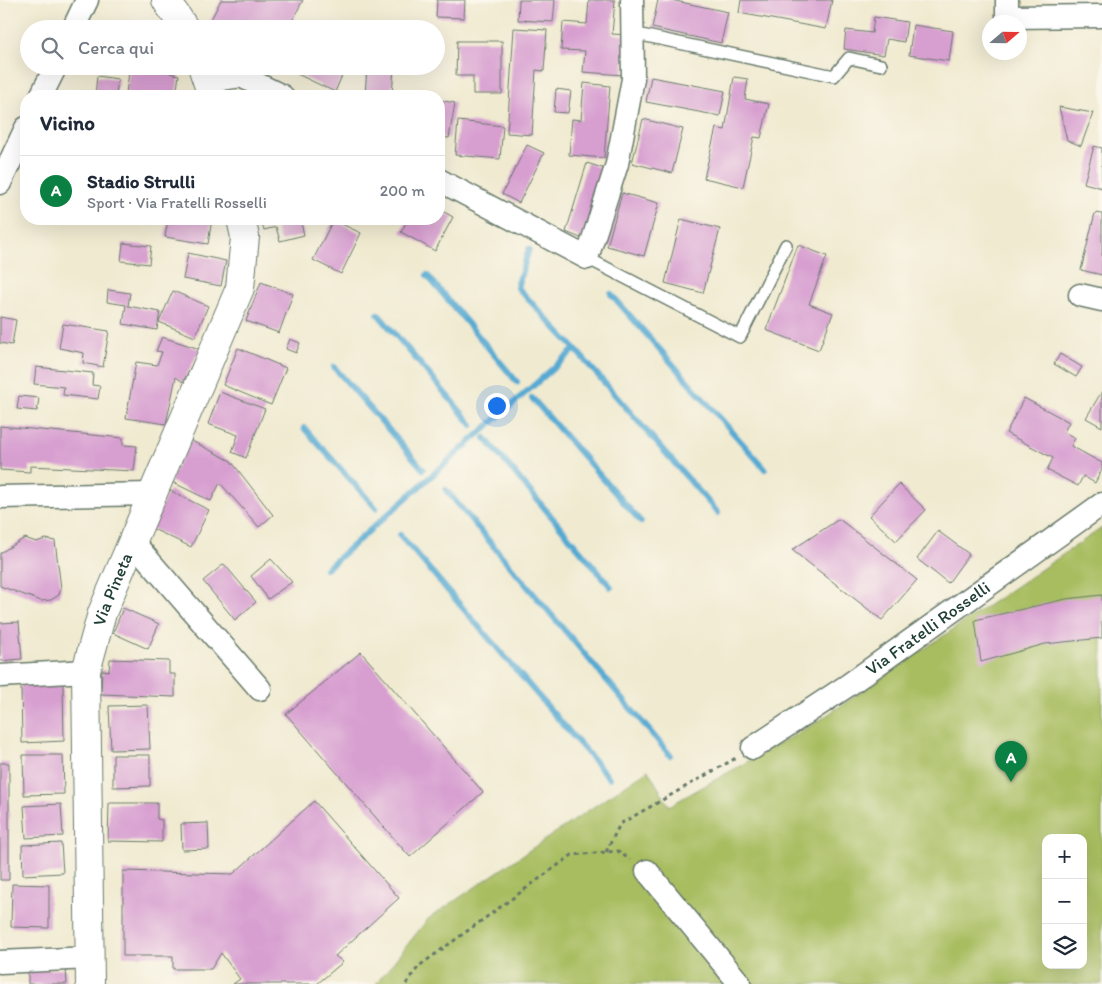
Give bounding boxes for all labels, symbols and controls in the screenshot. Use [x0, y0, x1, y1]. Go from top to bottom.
north arrow [982, 15, 1027, 60]
search box [20, 20, 445, 75]
icon: search [38, 34, 66, 62]
text: Cerca qui [78, 36, 154, 59]
text: Vicino [40, 110, 95, 135]
text: Stadio Strulli [87, 170, 195, 193]
text: A [51, 181, 61, 200]
text: 200 m [380, 181, 425, 200]
text: Sport · Via Fratelli Rosselli [87, 193, 267, 212]
your location [484, 393, 510, 419]
street label: Via Pineta [88, 549, 137, 628]
street label: Via Fratelli Rosselli [861, 576, 994, 680]
pin: A [995, 741, 1027, 782]
map controls [1042, 834, 1087, 969]
button: + [1042, 834, 1087, 879]
button: − [1042, 879, 1087, 924]
button: layers [1042, 924, 1087, 969]

